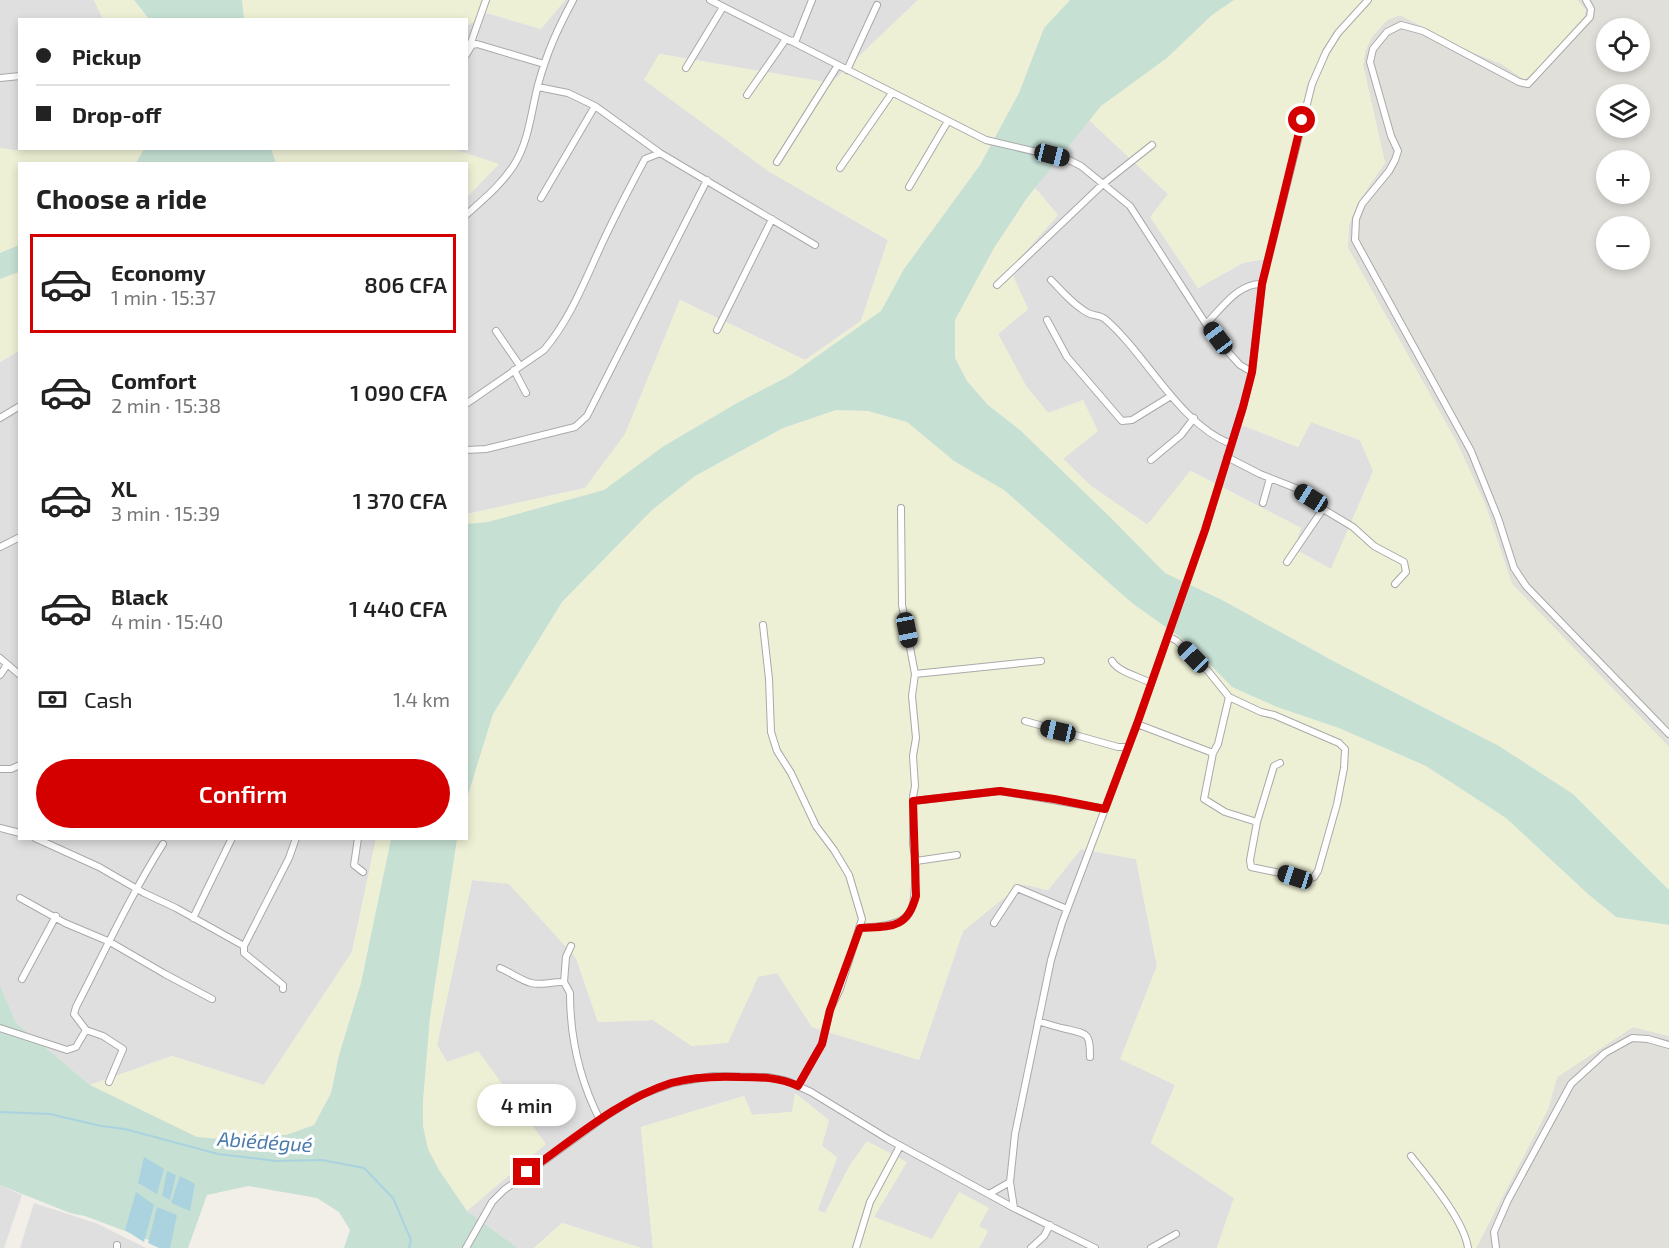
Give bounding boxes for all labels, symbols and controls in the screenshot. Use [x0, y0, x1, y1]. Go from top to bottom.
map controls [1596, 18, 1650, 270]
button: locate [1596, 18, 1650, 72]
text: Pickup [72, 43, 141, 69]
button: layers [1596, 84, 1650, 138]
text: Drop-off [72, 101, 161, 127]
route start [1288, 106, 1315, 133]
car [1032, 142, 1072, 168]
button: + [1596, 150, 1650, 204]
text: Choose a ride [36, 182, 207, 214]
button: − [1596, 216, 1650, 270]
icon: car [39, 257, 93, 311]
text: Economy [111, 259, 206, 285]
text: 806 CFA [364, 271, 447, 297]
text: 1 min · 15:37 [111, 285, 216, 309]
car [1200, 318, 1236, 358]
icon: car [39, 365, 93, 419]
text: Comfort [111, 367, 196, 393]
text: 1 090 CFA [350, 379, 447, 405]
text: 2 min · 15:38 [111, 393, 221, 417]
icon: car [39, 473, 93, 527]
text: XL [111, 475, 137, 501]
car [1291, 481, 1331, 515]
text: 1 370 CFA [353, 487, 447, 513]
text: 3 min · 15:39 [111, 501, 220, 525]
icon: car [39, 581, 93, 635]
text: Black [111, 583, 168, 609]
text: 1 440 CFA [349, 595, 447, 621]
text: 4 min · 15:40 [111, 609, 223, 633]
car [895, 611, 919, 649]
car [1174, 638, 1212, 676]
icon: cash [36, 683, 69, 716]
text: Cash [84, 686, 133, 712]
text: 1.4 km [393, 687, 450, 711]
car [1038, 718, 1078, 744]
button: Confirm [36, 759, 450, 828]
car [1275, 863, 1315, 891]
callout: 4 min [478, 1085, 576, 1127]
text: 4 min [501, 1093, 552, 1117]
water label: Abiédégué [216, 1126, 314, 1156]
route end [513, 1158, 540, 1185]

